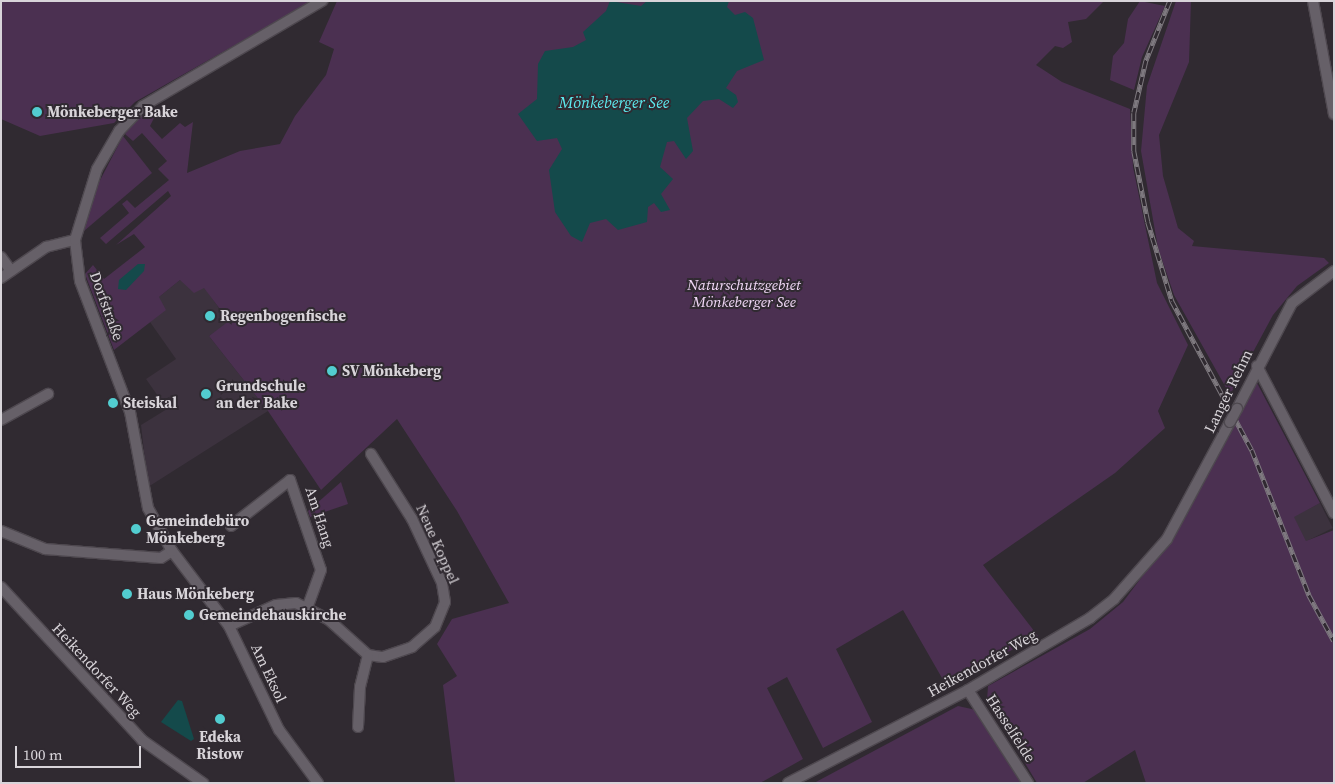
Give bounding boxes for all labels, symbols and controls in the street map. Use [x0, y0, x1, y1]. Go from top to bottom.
water label: Mönkeberger See [559, 92, 669, 112]
place label: Mönkeberger Bake [47, 103, 178, 121]
marker: Mönkeberger Bake [31, 106, 43, 118]
street label: Dorfstraße [86, 269, 128, 343]
park label: Naturschutzgebiet Mönkeberger See [687, 275, 801, 310]
place label: Regenbogenfische [220, 307, 346, 325]
marker: Regenbogenfische [204, 310, 216, 322]
street label: Langer Rehm [1200, 346, 1256, 436]
place label: SV Mönkeberg [342, 362, 442, 380]
marker: SV Mönkeberg [326, 365, 338, 377]
place label: Grundschule an der Bake [216, 376, 305, 411]
marker: Grundschule an der Bake [200, 388, 212, 400]
place label: Steiskal [123, 394, 177, 412]
marker: Steiskal [107, 397, 119, 409]
street label: Am Hang [302, 484, 338, 550]
street label: Neue Koppel [412, 501, 464, 587]
place label: Gemeindebüro Mönkeberg [146, 511, 249, 546]
marker: Gemeindebüro Mönkeberg [130, 523, 142, 535]
place label: Haus Mönkeberg [137, 585, 254, 603]
marker: Haus Mönkeberg [121, 588, 133, 600]
place label: Gemeindehauskirche [199, 606, 346, 624]
marker: Gemeindehauskirche [183, 609, 195, 621]
street label: Heikendorfer Weg [49, 619, 145, 721]
street label: Heikendorfer Weg [924, 625, 1040, 701]
street label: Am Eksol [248, 641, 290, 705]
street label: Hasselfelde [982, 691, 1040, 765]
marker: Edeka Ristow [214, 713, 226, 725]
place label: Edeka Ristow [196, 727, 244, 762]
scale bar [18, 736, 144, 768]
text: 100 m [23, 744, 63, 765]

